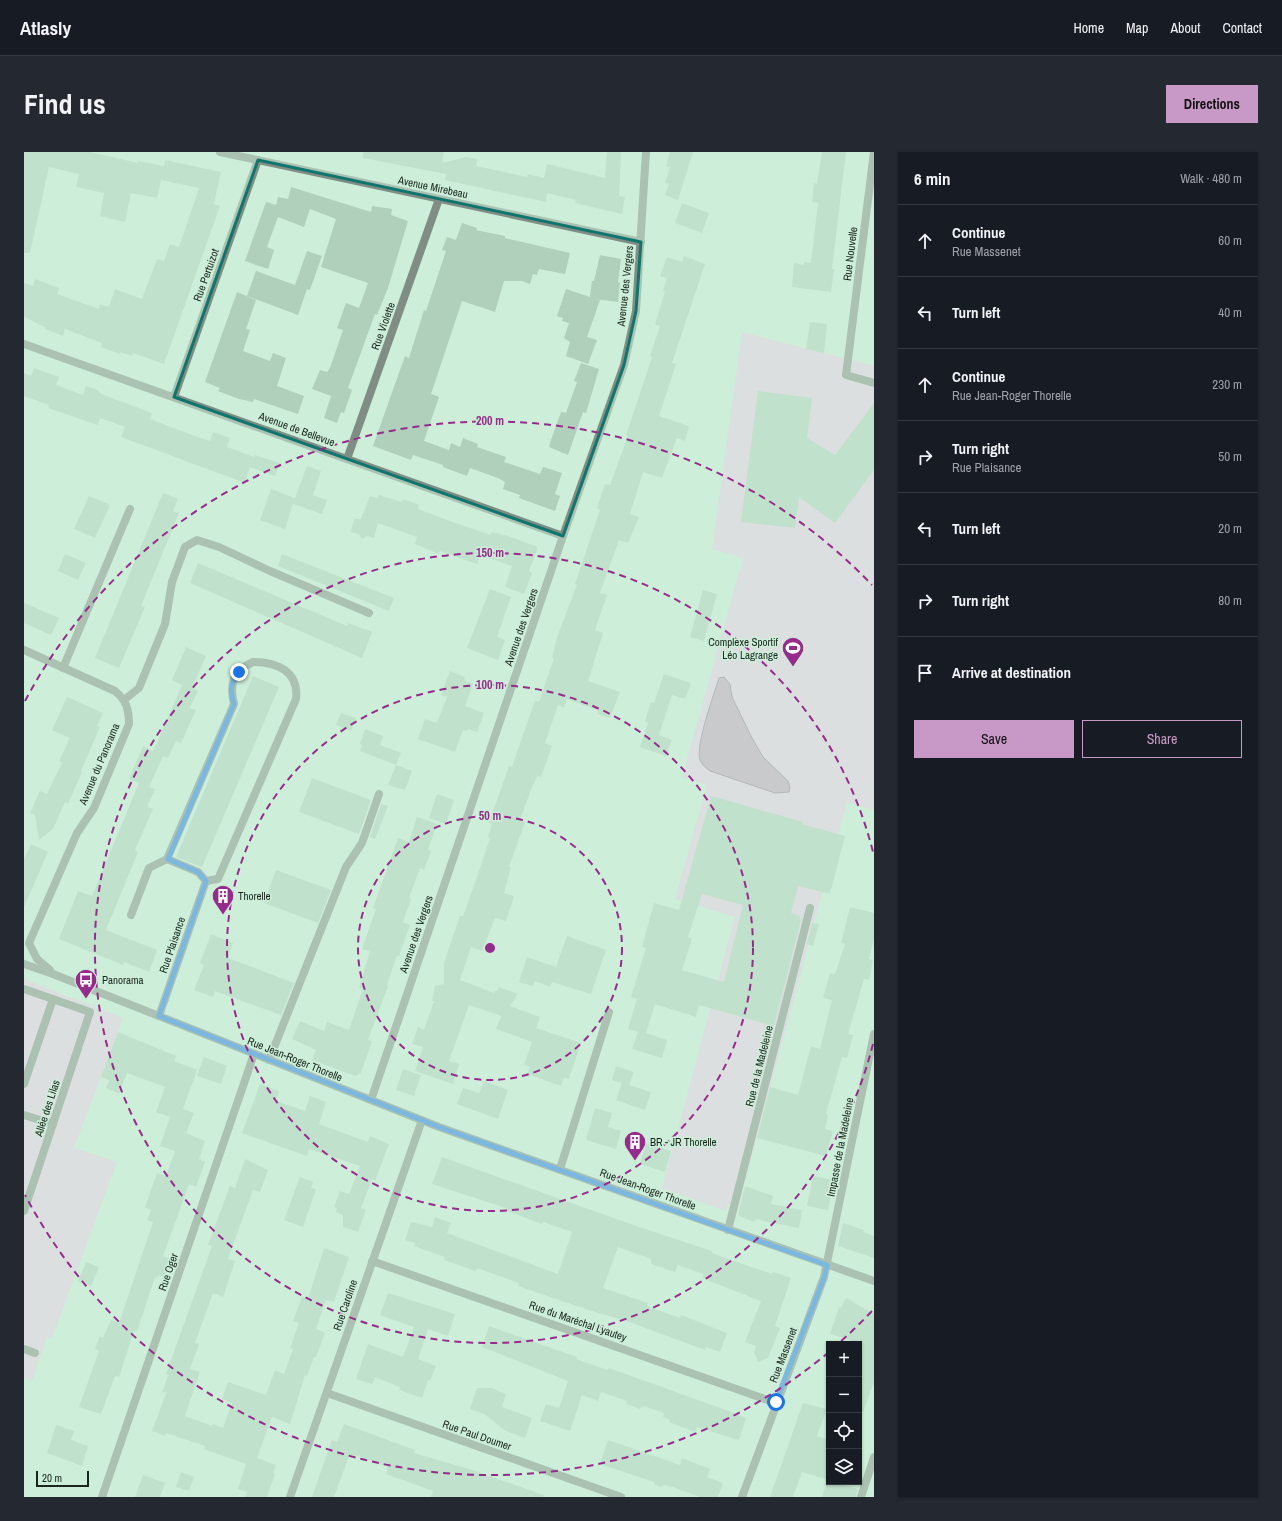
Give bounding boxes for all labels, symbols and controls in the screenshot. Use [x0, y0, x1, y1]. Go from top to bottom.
text: Atlasly [20, 15, 71, 41]
text: Home [1073, 19, 1104, 37]
text: Map [1126, 19, 1148, 37]
text: About [1170, 19, 1200, 37]
text: Contact [1222, 19, 1262, 37]
text: Find us [24, 85, 106, 123]
button: Directions [1166, 85, 1258, 123]
text: 6 min [914, 167, 950, 190]
text: Walk · 480 m [1180, 170, 1242, 187]
street label: Avenue Mirebeau [396, 173, 469, 201]
text: Continue [952, 222, 1005, 243]
street label: Rue Nouvelle [840, 226, 860, 282]
icon: ahead [914, 230, 936, 252]
text: 60 m [1218, 232, 1242, 249]
text: Rue Massenet [952, 243, 1021, 260]
street label: Avenue des Vergers [614, 244, 636, 328]
street label: Rue Pertuizot [190, 246, 222, 303]
street label: Rue Violette [368, 300, 398, 352]
icon: left [914, 302, 936, 324]
text: Turn left [952, 302, 1000, 323]
text: 40 m [1218, 304, 1242, 321]
text: Continue [952, 366, 1005, 387]
icon: ahead [914, 374, 936, 396]
text: 230 m [1212, 376, 1242, 393]
text: Rue Jean-Roger Thorelle [952, 387, 1072, 404]
street label: Avenue de Bellevue [256, 408, 337, 449]
text: 200 m [476, 413, 504, 429]
text: Turn right [952, 438, 1009, 459]
icon: right [914, 446, 936, 468]
text: 50 m [1218, 448, 1242, 465]
text: Rue Plaisance [952, 459, 1021, 476]
icon: left [914, 518, 936, 540]
text: Turn left [952, 518, 1000, 539]
text: 20 m [1218, 520, 1242, 537]
text: 150 m [476, 545, 504, 561]
street label: Avenue des Vergers [501, 586, 541, 669]
icon: right [914, 590, 936, 612]
text: Turn right [952, 590, 1009, 611]
text: 80 m [1218, 592, 1242, 609]
place label: Complexe Sportif Léo Lagrange [708, 635, 778, 662]
sports icon: Complexe Sportif Léo Lagrange [780, 635, 806, 668]
icon: arrive [914, 662, 936, 684]
text: Arrive at destination [952, 662, 1071, 683]
route end [230, 663, 248, 681]
text: 100 m [476, 677, 504, 693]
button: Save [914, 720, 1074, 758]
button: Share [1082, 720, 1242, 758]
street label: Avenue du Panorama [75, 721, 122, 808]
text: 50 m [479, 808, 501, 824]
building icon: Thorelle [210, 883, 236, 916]
place label: Thorelle [238, 889, 271, 903]
street label: Avenue des Vergers [396, 893, 436, 976]
street label: Rue Plaisance [156, 915, 188, 975]
centre of rings [483, 941, 497, 955]
bus stop icon: Panorama [73, 967, 99, 1000]
place label: Panorama [102, 973, 144, 987]
street label: Rue de la Madeleine [742, 1024, 776, 1108]
street label: Rue Jean-Roger Thorelle [245, 1034, 345, 1084]
street label: Allée des Lilas [31, 1077, 63, 1139]
street label: Impasse de la Madeleine [824, 1096, 856, 1198]
building icon: BR - JR Thorelle [622, 1129, 648, 1162]
place label: BR - JR Thorelle [650, 1135, 717, 1149]
street label: Rue Jean-Roger Thorelle [598, 1165, 698, 1213]
street label: Rue Oger [155, 1251, 181, 1293]
street label: Rue Caroline [330, 1278, 360, 1332]
street label: Rue du Maréchal Lyautey [527, 1298, 629, 1344]
street label: Rue Massenet [766, 1325, 800, 1385]
map controls [826, 1341, 862, 1485]
button: + [826, 1341, 862, 1377]
button: − [826, 1377, 862, 1413]
route start [767, 1393, 785, 1411]
button: locate [826, 1413, 862, 1449]
street label: Rue Paul Doumer [441, 1417, 513, 1453]
button: layers [826, 1449, 862, 1485]
scale bar [36, 1469, 89, 1488]
text: 20 m [42, 1471, 62, 1485]

